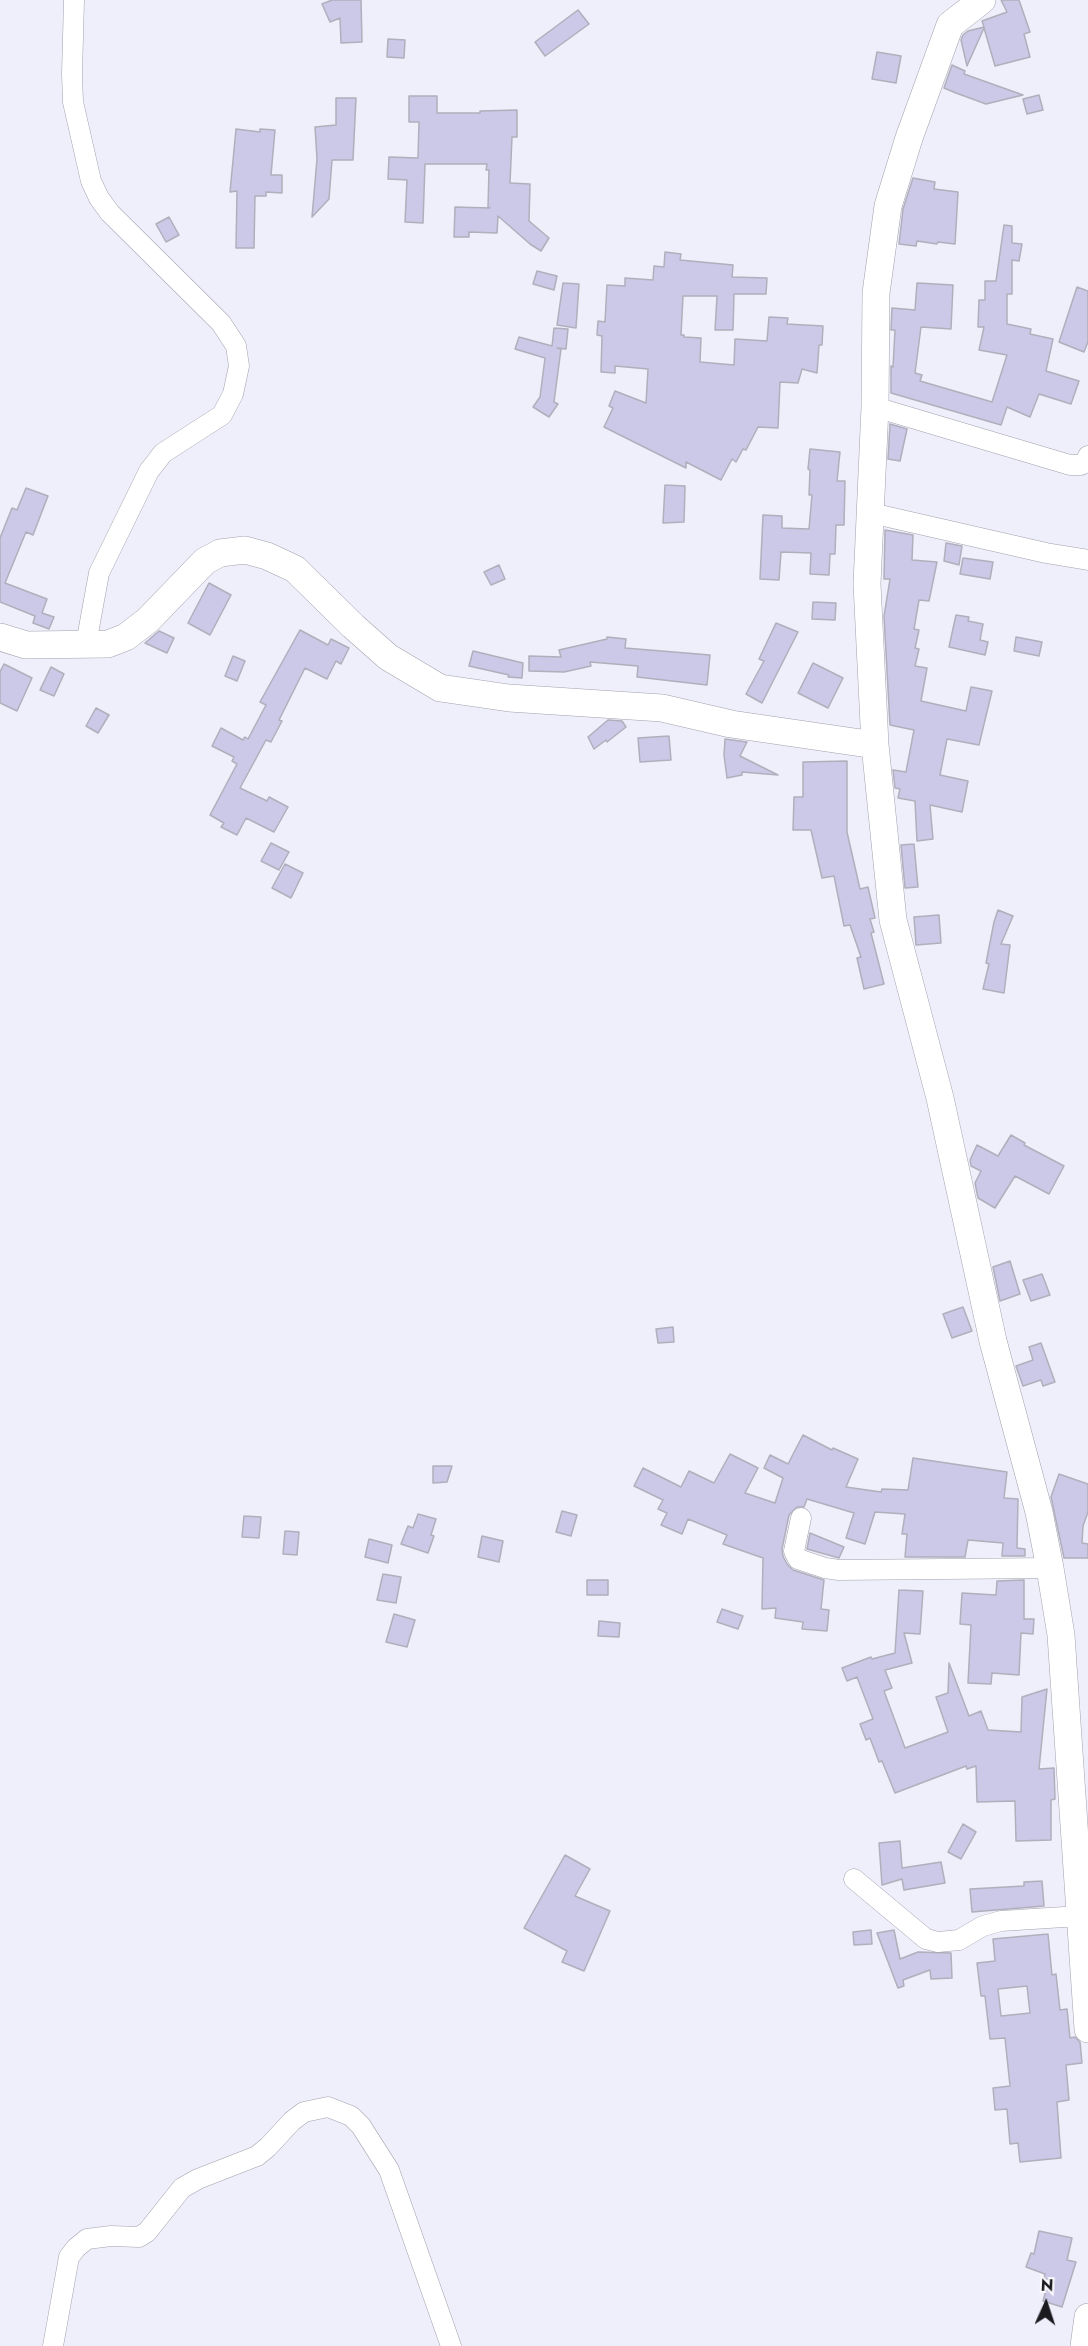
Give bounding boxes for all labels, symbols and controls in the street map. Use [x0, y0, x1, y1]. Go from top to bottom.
north arrow [1016, 2274, 1076, 2334]
text: N [1040, 2274, 1054, 2297]

